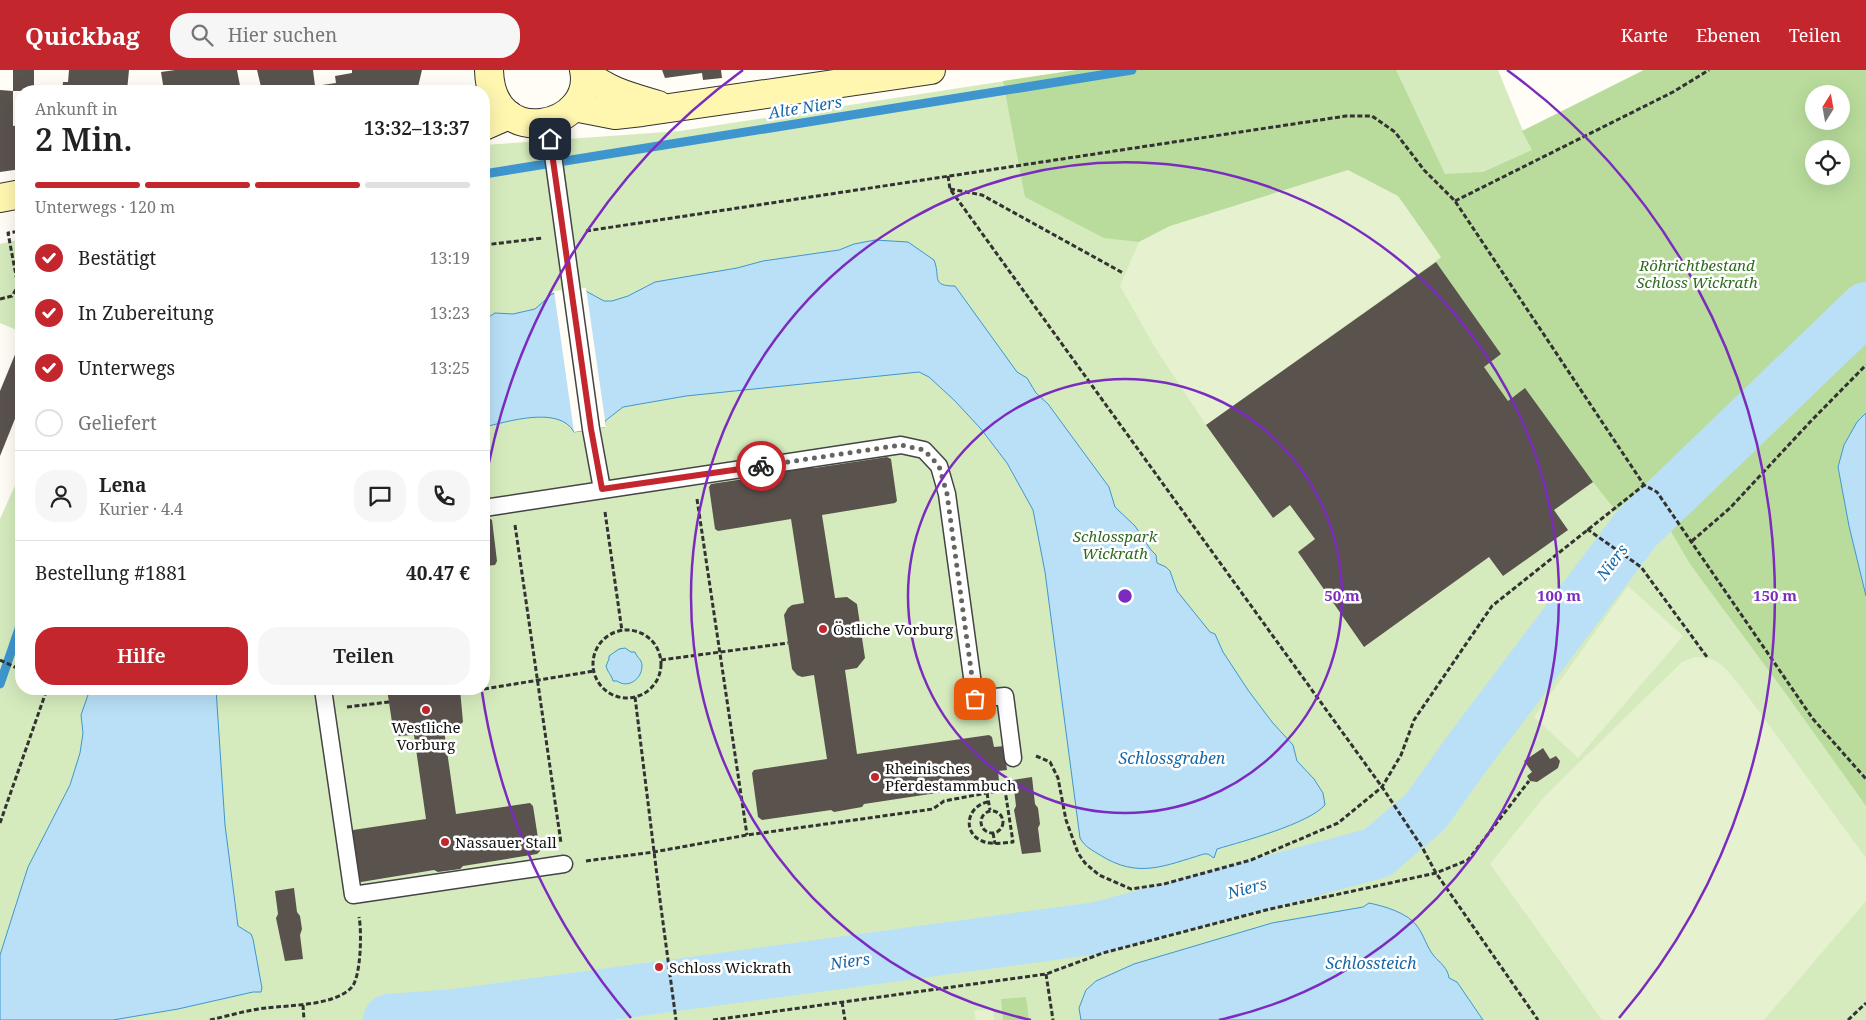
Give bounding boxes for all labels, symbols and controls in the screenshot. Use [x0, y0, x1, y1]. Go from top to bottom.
search box [170, 13, 520, 58]
text: Quickbag [25, 19, 140, 52]
icon: search [188, 21, 216, 49]
text: Hier suchen [228, 22, 337, 48]
text: Karte [1621, 23, 1668, 47]
text: Ebenen [1696, 23, 1761, 47]
text: Teilen [1789, 23, 1841, 47]
north arrow [1805, 85, 1850, 130]
map controls [1805, 85, 1850, 185]
water label: Alte Niers [766, 90, 843, 124]
text: Ankunft in [35, 98, 118, 120]
text: 13:32–13:37 [364, 115, 470, 141]
text: 2 Min. [35, 117, 132, 160]
pin [529, 118, 571, 160]
icon: home [536, 125, 564, 153]
button: locate [1805, 140, 1850, 185]
text: Unterwegs · 120 m [35, 196, 175, 218]
icon: check [35, 244, 63, 272]
text: Bestätigt [78, 245, 156, 271]
text: 13:19 [430, 247, 470, 269]
park label: Röhrichtbestand Schloss Wickrath [1636, 255, 1758, 292]
icon: check [35, 299, 63, 327]
text: In Zubereitung [78, 300, 214, 326]
text: 13:23 [430, 302, 470, 324]
icon: check [35, 354, 63, 382]
text: Unterwegs [78, 355, 175, 381]
text: 13:25 [430, 357, 470, 379]
text: Geliefert [78, 410, 157, 436]
courier [736, 441, 786, 491]
icon: bike [747, 452, 775, 480]
button: person [35, 470, 87, 522]
button: chat [354, 470, 406, 522]
button: phone [418, 470, 470, 522]
text: Lena [99, 472, 146, 498]
text: Kurier · 4.4 [99, 498, 183, 520]
park label: Schlosspark Wickrath [1073, 526, 1158, 563]
water label: Niers [1591, 539, 1633, 585]
text: Bestellung #1881 [35, 560, 187, 586]
text: 40.47 € [406, 560, 470, 586]
text: 50 m [1324, 585, 1360, 605]
text: 100 m [1537, 585, 1581, 605]
text: 150 m [1753, 585, 1797, 605]
centre of rings [1116, 587, 1134, 605]
place label: Östliche Vorburg [833, 619, 953, 639]
marker: Östliche Vorburg [817, 623, 829, 635]
button: Hilfe [35, 627, 248, 685]
button: Teilen [258, 627, 470, 685]
pin [954, 678, 996, 720]
icon: bag [961, 685, 989, 713]
marker: Westliche Vorburg [420, 704, 432, 716]
place label: Westliche Vorburg [391, 717, 461, 754]
water label: Schlossgraben [1119, 747, 1226, 769]
place label: Rheinisches Pferdestammbuch [885, 758, 1017, 795]
marker: Rheinisches Pferdestammbuch [869, 771, 881, 783]
place label: Nassauer Stall [455, 832, 557, 852]
marker: Nassauer Stall [439, 836, 451, 848]
water label: Niers [1224, 872, 1269, 904]
water label: Niers [828, 947, 871, 975]
water label: Schlossteich [1326, 952, 1417, 974]
place label: Schloss Wickrath [669, 957, 792, 977]
marker: Schloss Wickrath [653, 961, 665, 973]

